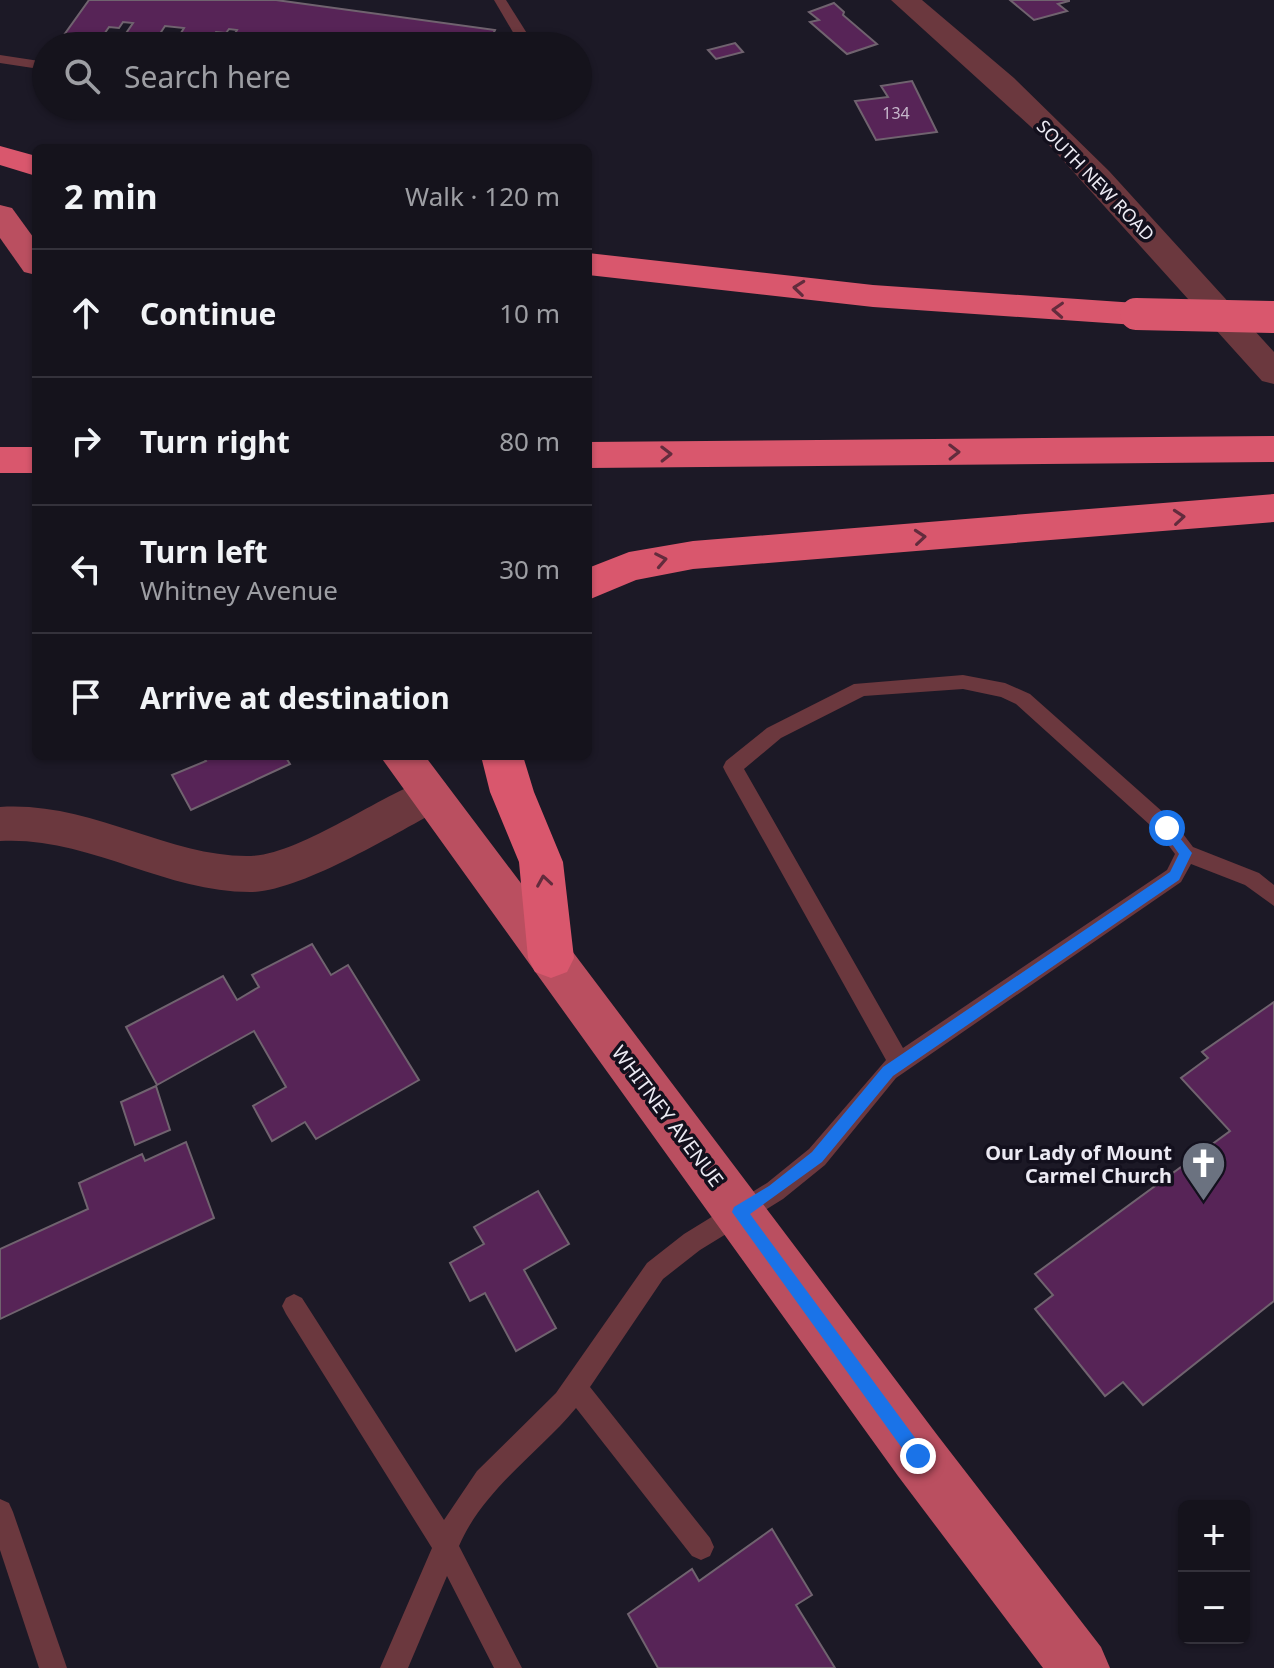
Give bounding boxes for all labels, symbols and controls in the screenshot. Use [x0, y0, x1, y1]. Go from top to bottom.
search box [32, 32, 592, 120]
icon: search [60, 54, 104, 98]
text: Search here [124, 56, 291, 97]
house number: 134 [882, 102, 910, 124]
street label: SOUTH NEW ROAD [1032, 114, 1160, 246]
text: 2 min [64, 173, 158, 219]
text: Walk · 120 m [405, 178, 560, 214]
one-way arrow [792, 280, 805, 297]
icon: ahead [64, 291, 108, 335]
text: Continue [140, 293, 276, 334]
text: 10 m [499, 295, 560, 331]
one-way arrow [1051, 301, 1064, 318]
icon: right [64, 419, 108, 463]
text: Turn right [140, 421, 290, 462]
text: 80 m [499, 423, 560, 459]
one-way arrow [948, 443, 961, 461]
one-way arrow [660, 445, 673, 463]
one-way arrow [1173, 509, 1186, 526]
one-way arrow [914, 529, 927, 546]
text: Turn left [140, 531, 268, 572]
icon: left [64, 547, 108, 591]
text: 30 m [499, 551, 560, 587]
one-way arrow [655, 553, 668, 570]
text: Whitney Avenue [140, 572, 338, 608]
icon: arrive [64, 675, 108, 719]
text: Arrive at destination [140, 677, 450, 718]
route start [1149, 810, 1185, 846]
one-way arrow [536, 874, 553, 888]
street label: WHITNEY AVENUE [606, 1040, 730, 1192]
place label: Our Lady of Mount Carmel Church [985, 1139, 1172, 1189]
church icon: Our Lady of Mount Carmel Church [1179, 1139, 1227, 1202]
route end [900, 1438, 936, 1474]
map controls [1178, 1500, 1250, 1644]
button: + [1178, 1500, 1250, 1572]
button: − [1178, 1572, 1250, 1644]

